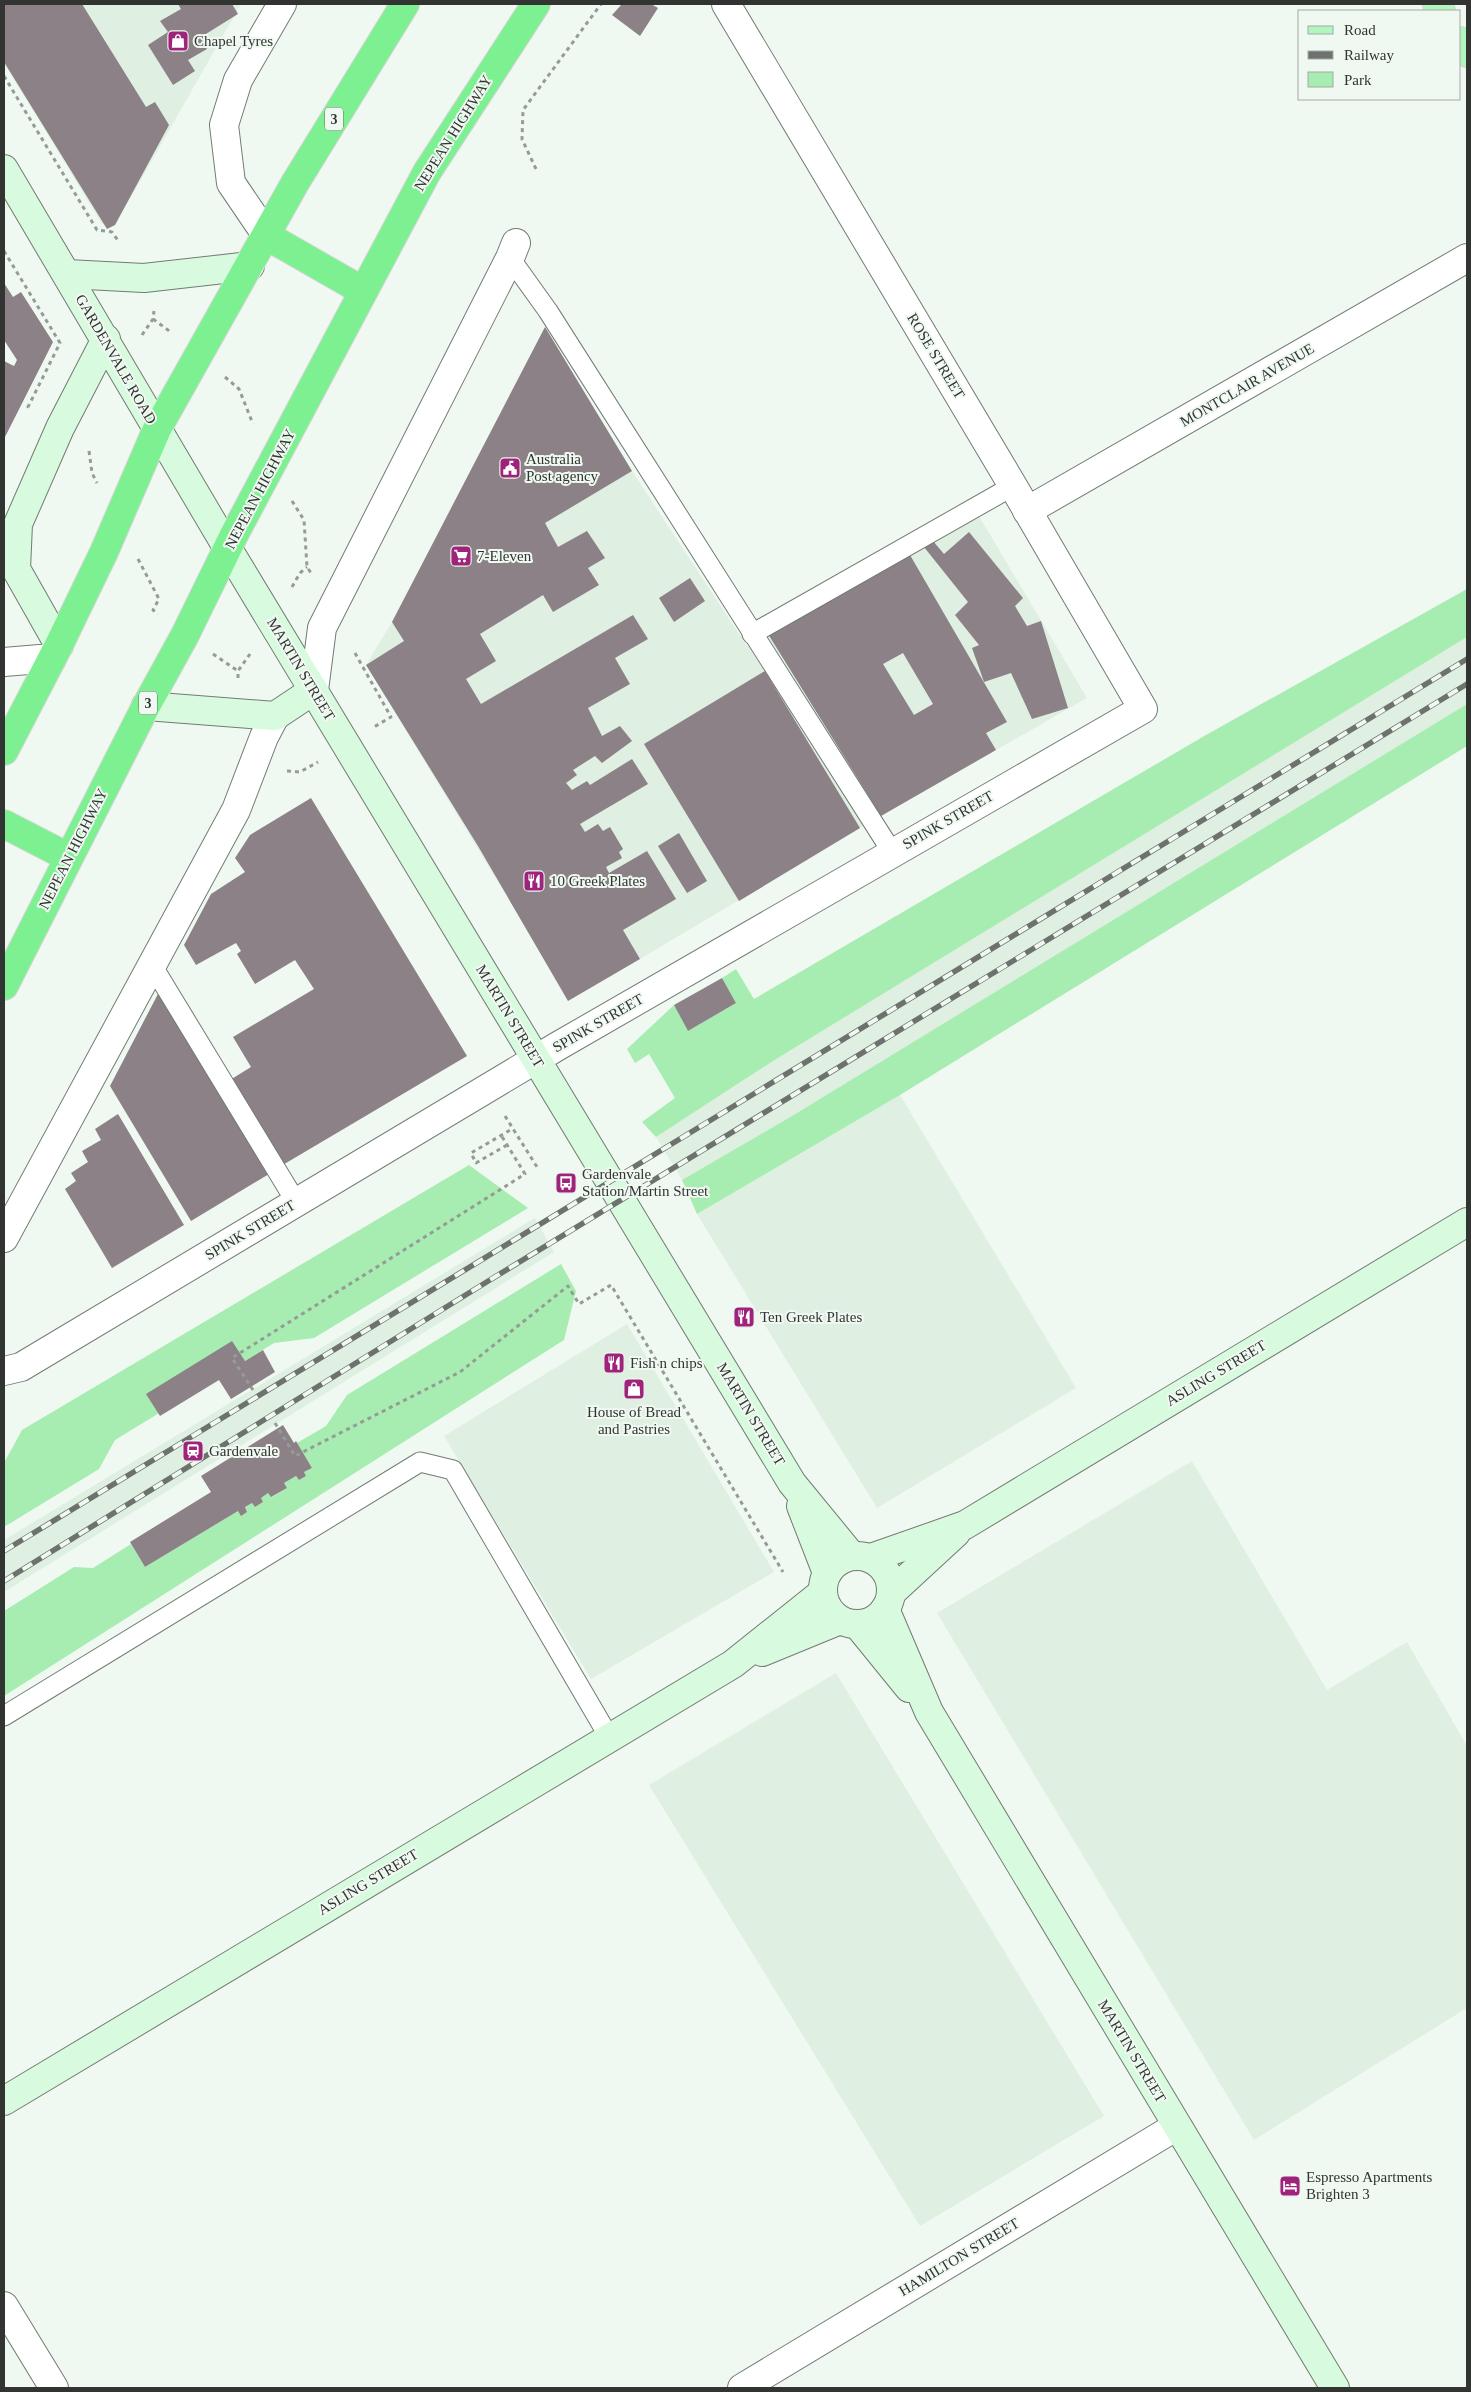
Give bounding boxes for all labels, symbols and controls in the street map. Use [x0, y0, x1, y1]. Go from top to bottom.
legend [1298, 10, 1461, 100]
text: Road [1344, 22, 1376, 38]
shop icon: Chapel Tyres [166, 29, 190, 53]
place label: Chapel Tyres [194, 33, 273, 49]
text: Railway [1344, 47, 1394, 63]
street label: NEPEAN HIGHWAY [411, 72, 495, 194]
text: Park [1344, 72, 1372, 88]
road number: 3 [325, 108, 343, 130]
street label: GARDENVALE ROAD [72, 291, 160, 427]
street label: ROSE STREET [904, 310, 968, 402]
street label: MONTCLAIR AVENUE [1177, 340, 1317, 430]
street label: NEPEAN HIGHWAY [222, 426, 298, 552]
place label: Australia Post agency [526, 451, 599, 484]
public building icon: Australia Post agency [498, 456, 522, 480]
supermarket icon: 7-Eleven [449, 544, 473, 568]
place label: 7-Eleven [477, 548, 532, 564]
street label: MARTIN STREET [264, 615, 338, 723]
road number: 3 [139, 691, 157, 714]
street label: NEPEAN HIGHWAY [36, 786, 110, 912]
street label: SPINK STREET [900, 788, 996, 852]
restaurant icon: 10 Greek Plates [522, 869, 546, 893]
place label: 10 Greek Plates [550, 873, 645, 889]
street label: MARTIN STREET [473, 962, 547, 1070]
street label: SPINK STREET [550, 991, 646, 1055]
place label: Gardenvale Station/Martin Street [582, 1166, 709, 1199]
bus stop icon: Gardenvale Station/Martin Street [554, 1171, 578, 1195]
street label: SPINK STREET [202, 1197, 298, 1263]
restaurant icon: Ten Greek Plates [732, 1305, 756, 1329]
place label: Ten Greek Plates [760, 1309, 862, 1325]
street label: ASLING STREET [1163, 1337, 1269, 1409]
restaurant icon: Fish n chips [602, 1351, 626, 1375]
place label: Fish n chips [630, 1355, 703, 1371]
street label: MARTIN STREET [714, 1360, 788, 1468]
shop icon: House of Bread and Pastries [622, 1377, 646, 1401]
place label: House of Bread and Pastries [587, 1404, 682, 1437]
station icon: Gardenvale [181, 1439, 205, 1463]
place label: Gardenvale [209, 1443, 278, 1459]
street label: ASLING STREET [315, 1846, 421, 1918]
street label: MARTIN STREET [1095, 1997, 1169, 2105]
place label: Espresso Apartments Brighten 3 [1306, 2169, 1432, 2202]
hotel icon: Espresso Apartments Brighten 3 [1278, 2174, 1302, 2198]
street label: HAMILTON STREET [896, 2215, 1022, 2299]

